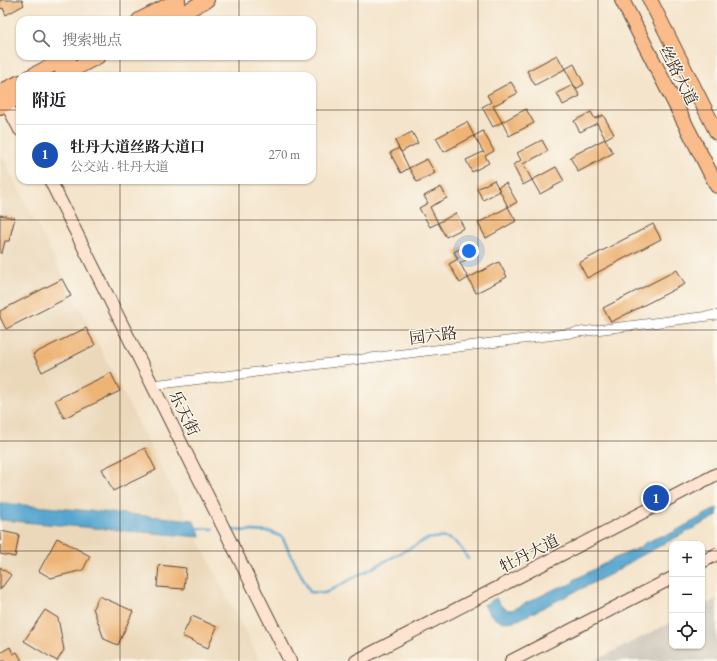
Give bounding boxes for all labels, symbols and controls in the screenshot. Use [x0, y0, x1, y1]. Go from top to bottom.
search box [16, 16, 316, 60]
icon: search [30, 27, 52, 49]
text: 搜索地点 [62, 30, 122, 49]
street label: 丝路大道 [655, 42, 702, 109]
text: 附近 [32, 89, 66, 111]
text: 牡丹大道丝路大道口 [70, 137, 205, 156]
text: 1 [42, 146, 48, 163]
text: 270 m [269, 146, 300, 163]
text: 公交站 · 牡丹大道 [70, 158, 169, 175]
your location [459, 241, 479, 261]
street label: 园六路 [408, 322, 458, 349]
street label: 乐天街 [165, 387, 205, 439]
pin: 1 [643, 483, 669, 513]
street label: 牡丹大道 [496, 530, 563, 577]
map controls [669, 541, 705, 649]
button: + [669, 541, 705, 577]
button: − [669, 577, 705, 613]
button: locate [669, 613, 705, 649]

